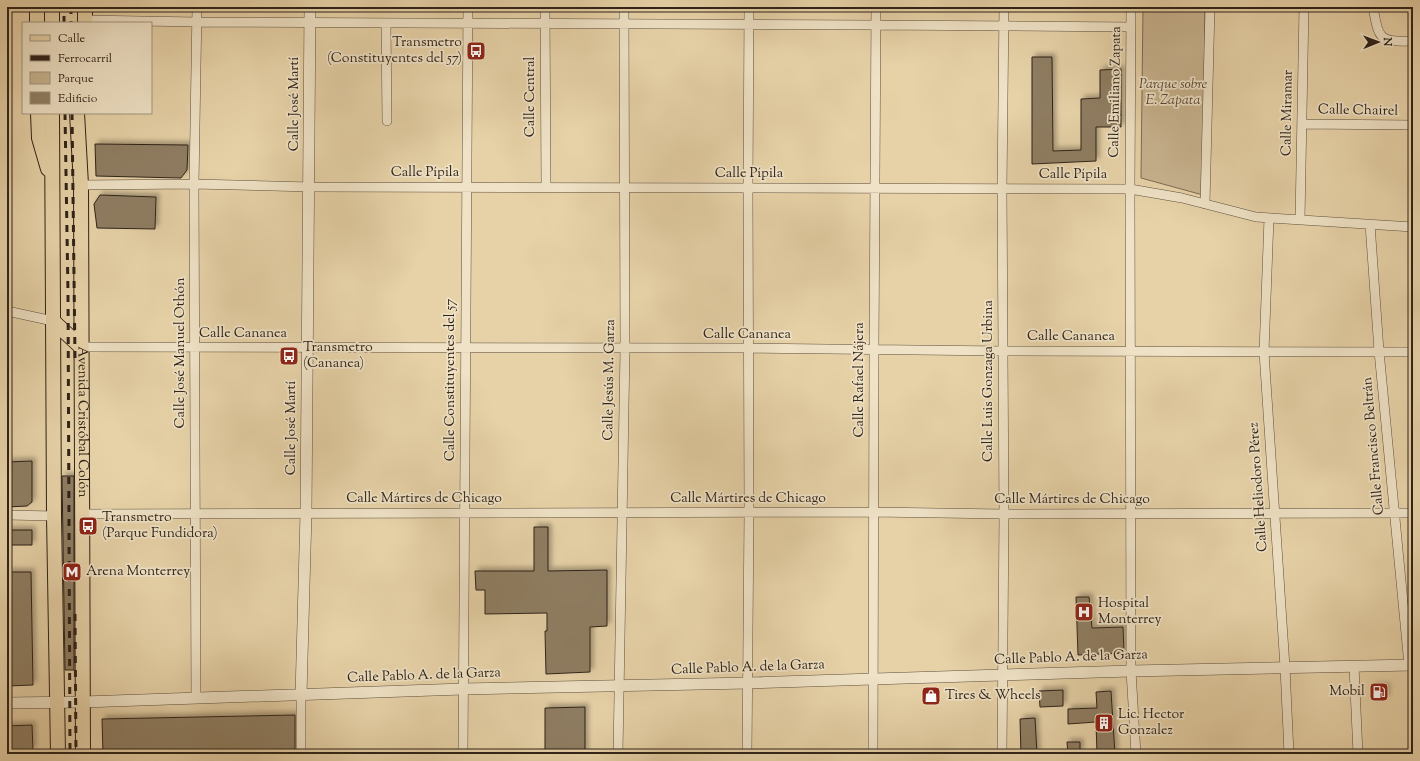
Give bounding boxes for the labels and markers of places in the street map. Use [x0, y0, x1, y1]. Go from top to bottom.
place label: Transmetro (Constituyentes del 57) [327, 33, 462, 69]
bus stop icon: Transmetro (Constituyentes del 57) [465, 40, 487, 62]
place label: Transmetro (Cananea) [303, 338, 373, 374]
bus stop icon: Transmetro (Cananea) [278, 345, 300, 367]
place label: Transmetro (Parque Fundidora) [102, 508, 218, 544]
bus stop icon: Transmetro (Parque Fundidora) [77, 515, 99, 537]
metro station icon: Arena Monterrey [61, 561, 83, 583]
place label: Arena Monterrey [86, 562, 190, 582]
place label: Hospital Monterrey [1098, 594, 1162, 630]
hospital icon: Hospital Monterrey [1073, 601, 1095, 623]
fuel station icon: Mobil [1368, 681, 1390, 703]
place label: Mobil [1329, 682, 1365, 702]
shop icon: Tires & Wheels [920, 685, 942, 707]
place label: Tires & Wheels [945, 686, 1041, 706]
place label: Lic. Hector Gonzalez [1118, 705, 1185, 741]
building icon: Lic. Hector Gonzalez [1093, 712, 1115, 734]

